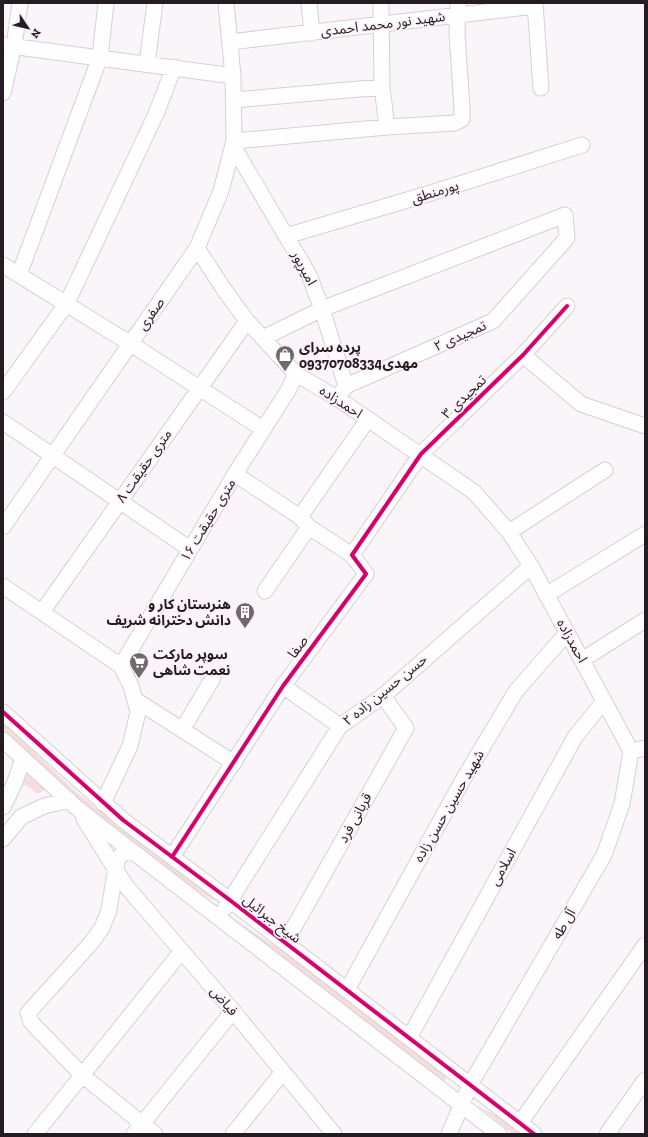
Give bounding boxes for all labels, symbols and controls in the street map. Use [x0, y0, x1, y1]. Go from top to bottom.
north arrow [8, 8, 48, 48]
street label: شهید نور محمد احمدی [320, 8, 446, 40]
text: N [28, 26, 44, 41]
street label: پورمنطق [409, 177, 461, 208]
street label: امیرپور [286, 247, 320, 289]
street label: صفری [134, 294, 168, 334]
street label: تمجیدی ۲ [431, 317, 489, 355]
place label: پرده سرای مهدی09370708334 [299, 339, 418, 372]
shop icon: پرده سرای مهدی09370708334 [274, 344, 296, 372]
street label: تمجیدی ۳ [438, 372, 490, 422]
street label: احمدزاده [316, 382, 366, 422]
street label: ۸ متری حقیقت [112, 426, 176, 506]
street label: ۱۶ متری حقیقت [177, 475, 239, 565]
place label: هنرستان کار و دانش دخترانه شریف [107, 596, 231, 629]
building icon: هنرستان کار و دانش دخترانه شریف [234, 601, 256, 629]
street label: احمدزاده [553, 616, 591, 666]
street label: صفا [284, 632, 312, 662]
place label: سوپر مارکت نعمت شاهی [153, 646, 230, 679]
supermarket icon: سوپر مارکت نعمت شاهی [128, 651, 150, 679]
street label: حسن حسین زاده ۲ [339, 651, 431, 729]
street label: شهید حسین حسن زاده [410, 747, 488, 865]
street label: قربانی فرد [334, 790, 376, 846]
street label: اسلامی [486, 845, 520, 889]
street label: شیخ جبرائیل [238, 891, 305, 949]
street label: آل طه [549, 905, 580, 942]
street label: فیاض [206, 983, 242, 1019]

